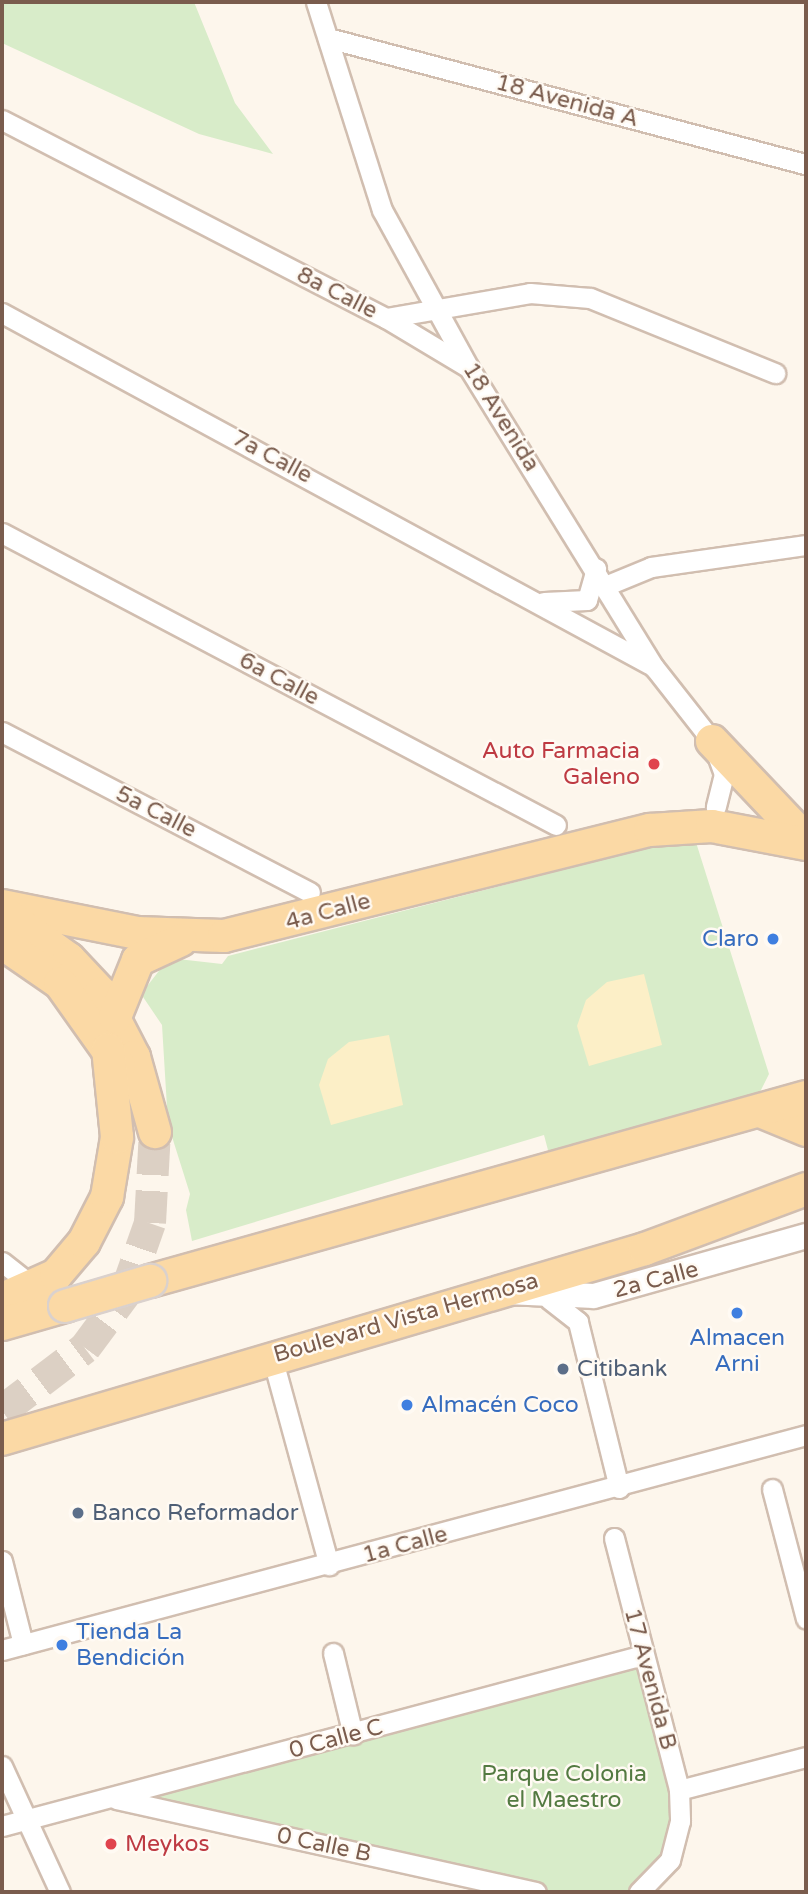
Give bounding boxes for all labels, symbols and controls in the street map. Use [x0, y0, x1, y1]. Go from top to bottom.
street label: 18 Avenida A [493, 69, 641, 133]
street label: 8a Calle [292, 261, 382, 325]
street label: 18 Avenida [457, 357, 545, 477]
street label: 7a Calle [227, 424, 317, 490]
street label: 6a Calle [234, 646, 324, 712]
place label: Auto Farmacia Galeno [482, 737, 640, 791]
marker: Auto Farmacia Galeno [646, 756, 662, 772]
street label: 5a Calle [111, 780, 201, 844]
street label: 4a Calle [283, 887, 373, 937]
place label: Claro [702, 925, 759, 953]
marker: Claro [765, 931, 781, 947]
street label: 2a Calle [611, 1255, 701, 1305]
street label: Boulevard Vista Hermosa [270, 1267, 542, 1369]
marker: Almacen Arni [729, 1305, 745, 1321]
place label: Almacen Arni [689, 1324, 785, 1378]
place label: Citibank [577, 1355, 667, 1383]
marker: Citibank [555, 1361, 571, 1377]
place label: Almacén Coco [421, 1391, 579, 1419]
marker: Almacén Coco [399, 1397, 415, 1413]
place label: Banco Reformador [92, 1499, 299, 1527]
marker: Banco Reformador [70, 1505, 86, 1521]
street label: 1a Calle [360, 1520, 450, 1570]
street label: 17 Avenida B [618, 1605, 682, 1753]
place label: Tienda La Bendición [76, 1618, 185, 1672]
marker: Tienda La Bendición [54, 1637, 70, 1653]
street label: 0 Calle C [286, 1713, 386, 1765]
park label: Parque Colonia el Maestro [481, 1760, 647, 1814]
street label: 0 Calle B [274, 1822, 374, 1868]
place label: Meykos [125, 1830, 210, 1858]
marker: Meykos [103, 1836, 119, 1852]

